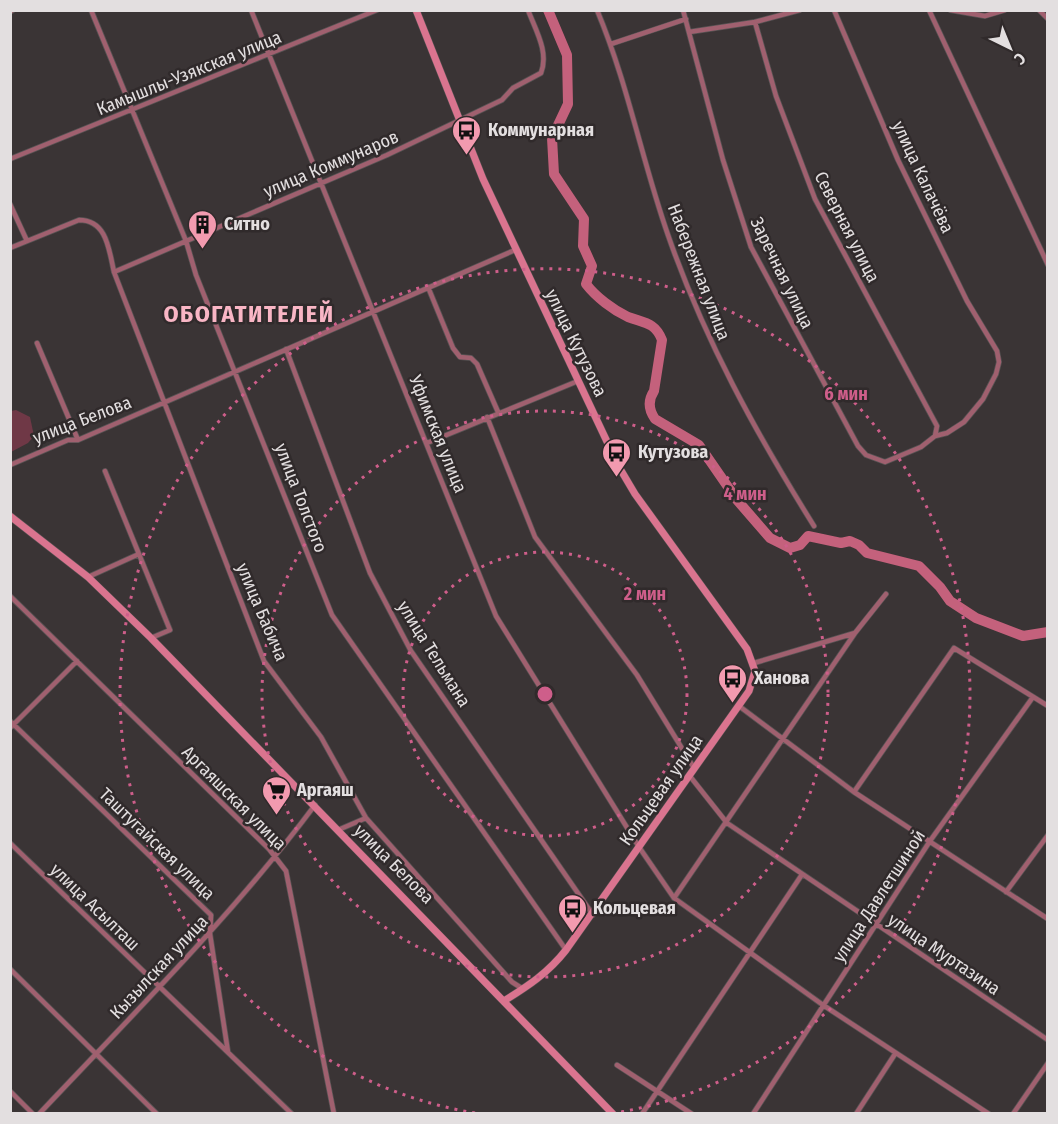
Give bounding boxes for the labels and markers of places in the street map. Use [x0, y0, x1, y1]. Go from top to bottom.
bus stop icon: Коммунарная [451, 114, 483, 156]
place label: Коммунарная [488, 119, 594, 141]
building icon: Ситно [187, 208, 219, 250]
place label: Ситно [224, 213, 270, 235]
bus stop icon: Кутузова [601, 436, 633, 478]
place label: Кутузова [638, 441, 708, 463]
bus stop icon: Ханова [717, 662, 749, 704]
place label: Ханова [753, 667, 809, 689]
centre of rings [535, 684, 555, 704]
supermarket icon: Аргаяш [260, 774, 292, 816]
place label: Аргаяш [296, 779, 354, 801]
bus stop icon: Кольцевая [556, 892, 588, 934]
place label: Кольцевая [593, 897, 676, 919]

